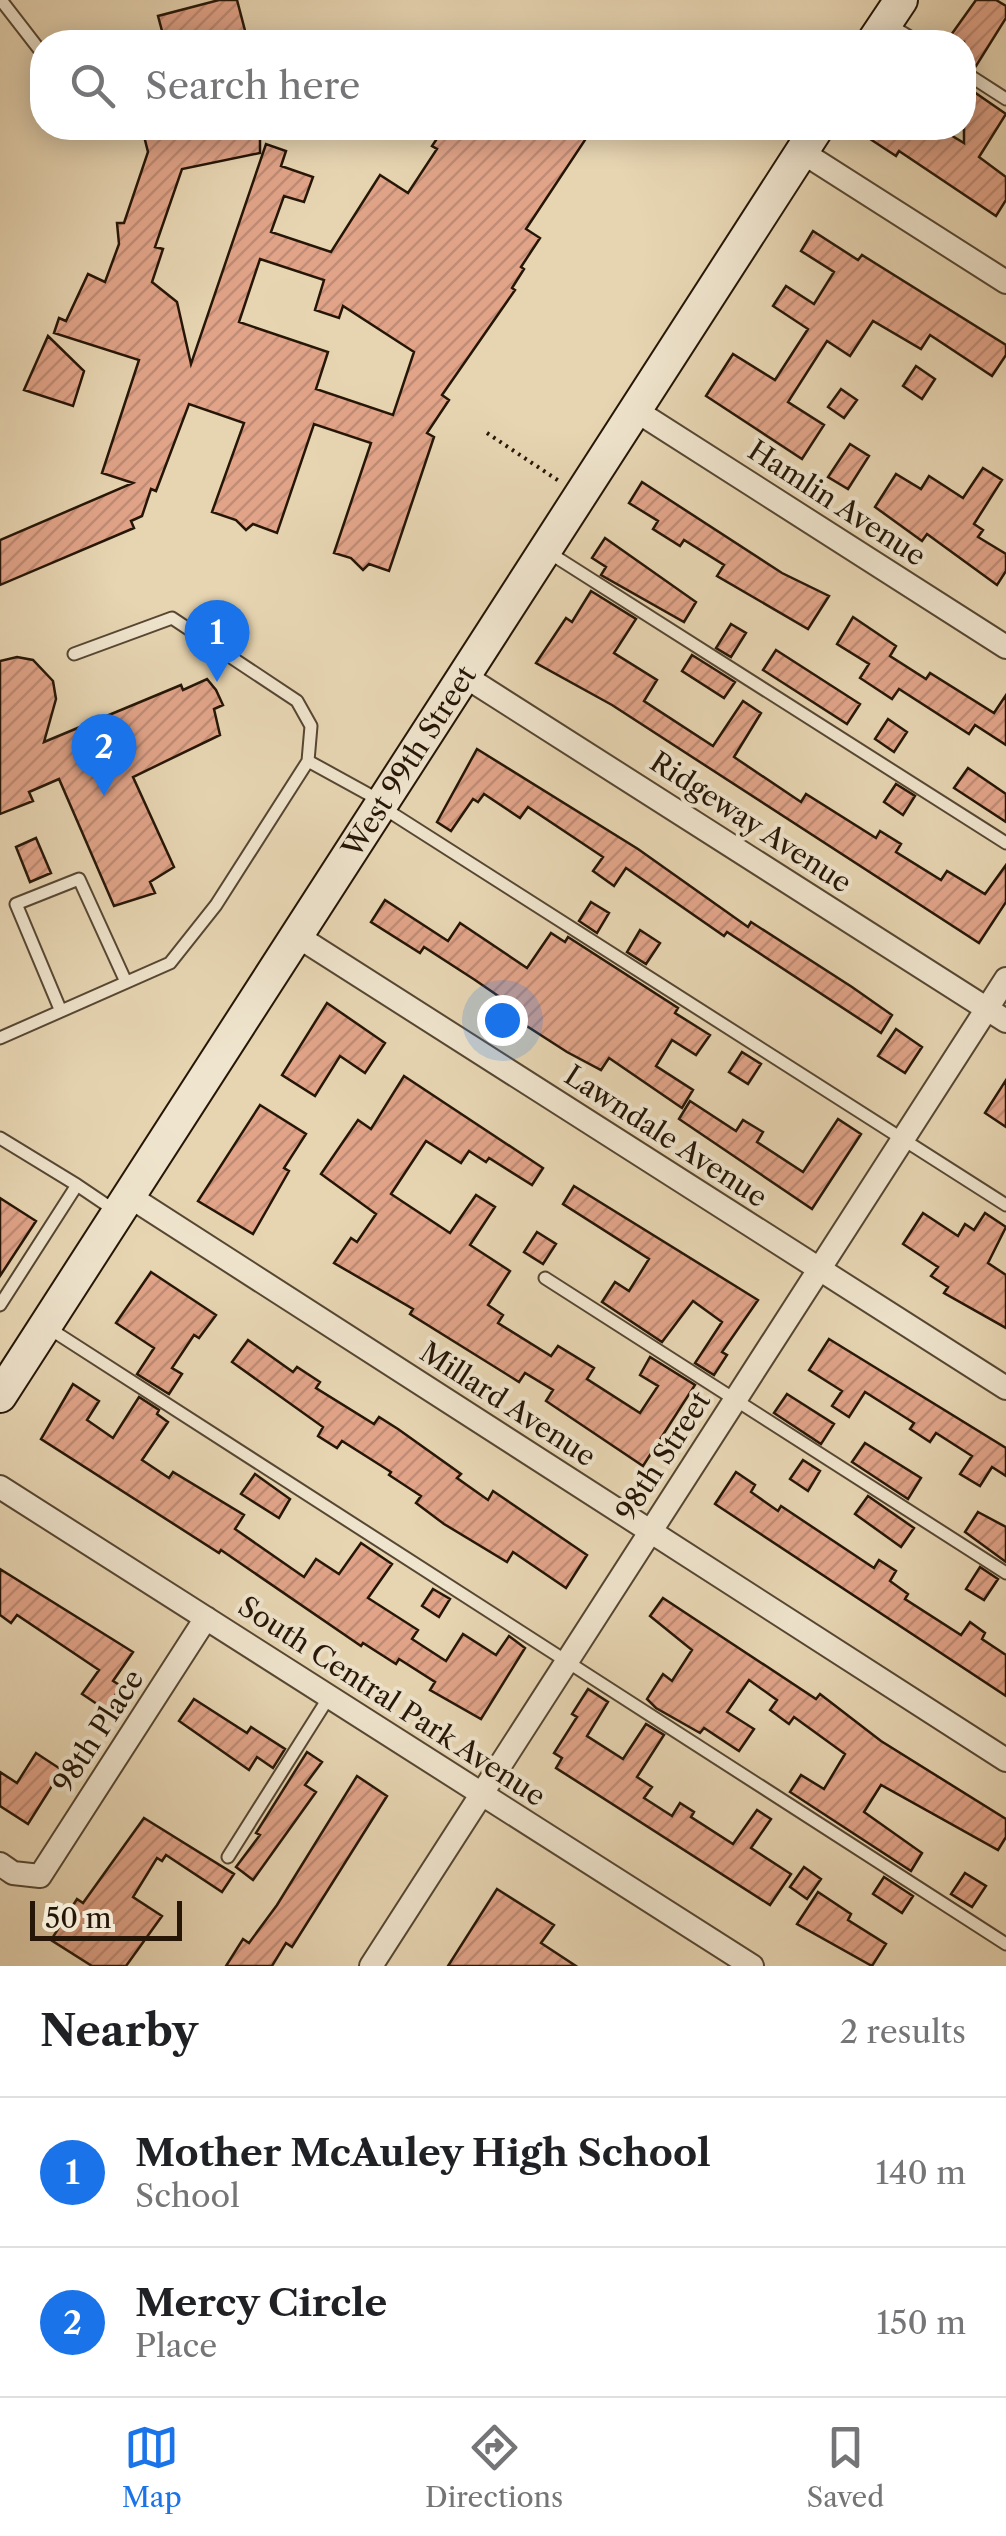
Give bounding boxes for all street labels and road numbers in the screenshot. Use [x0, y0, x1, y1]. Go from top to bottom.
street label: Hamlin Avenue [742, 433, 932, 573]
street label: West 99th Street [334, 659, 483, 864]
street label: Ridgeway Avenue [644, 744, 858, 900]
street label: Lawndale Avenue [558, 1058, 774, 1214]
street label: Millard Avenue [414, 1335, 602, 1473]
street label: 98th Street [609, 1385, 717, 1527]
street label: South Central Park Avenue [232, 1589, 552, 1813]
street label: 98th Place [46, 1663, 150, 1799]

